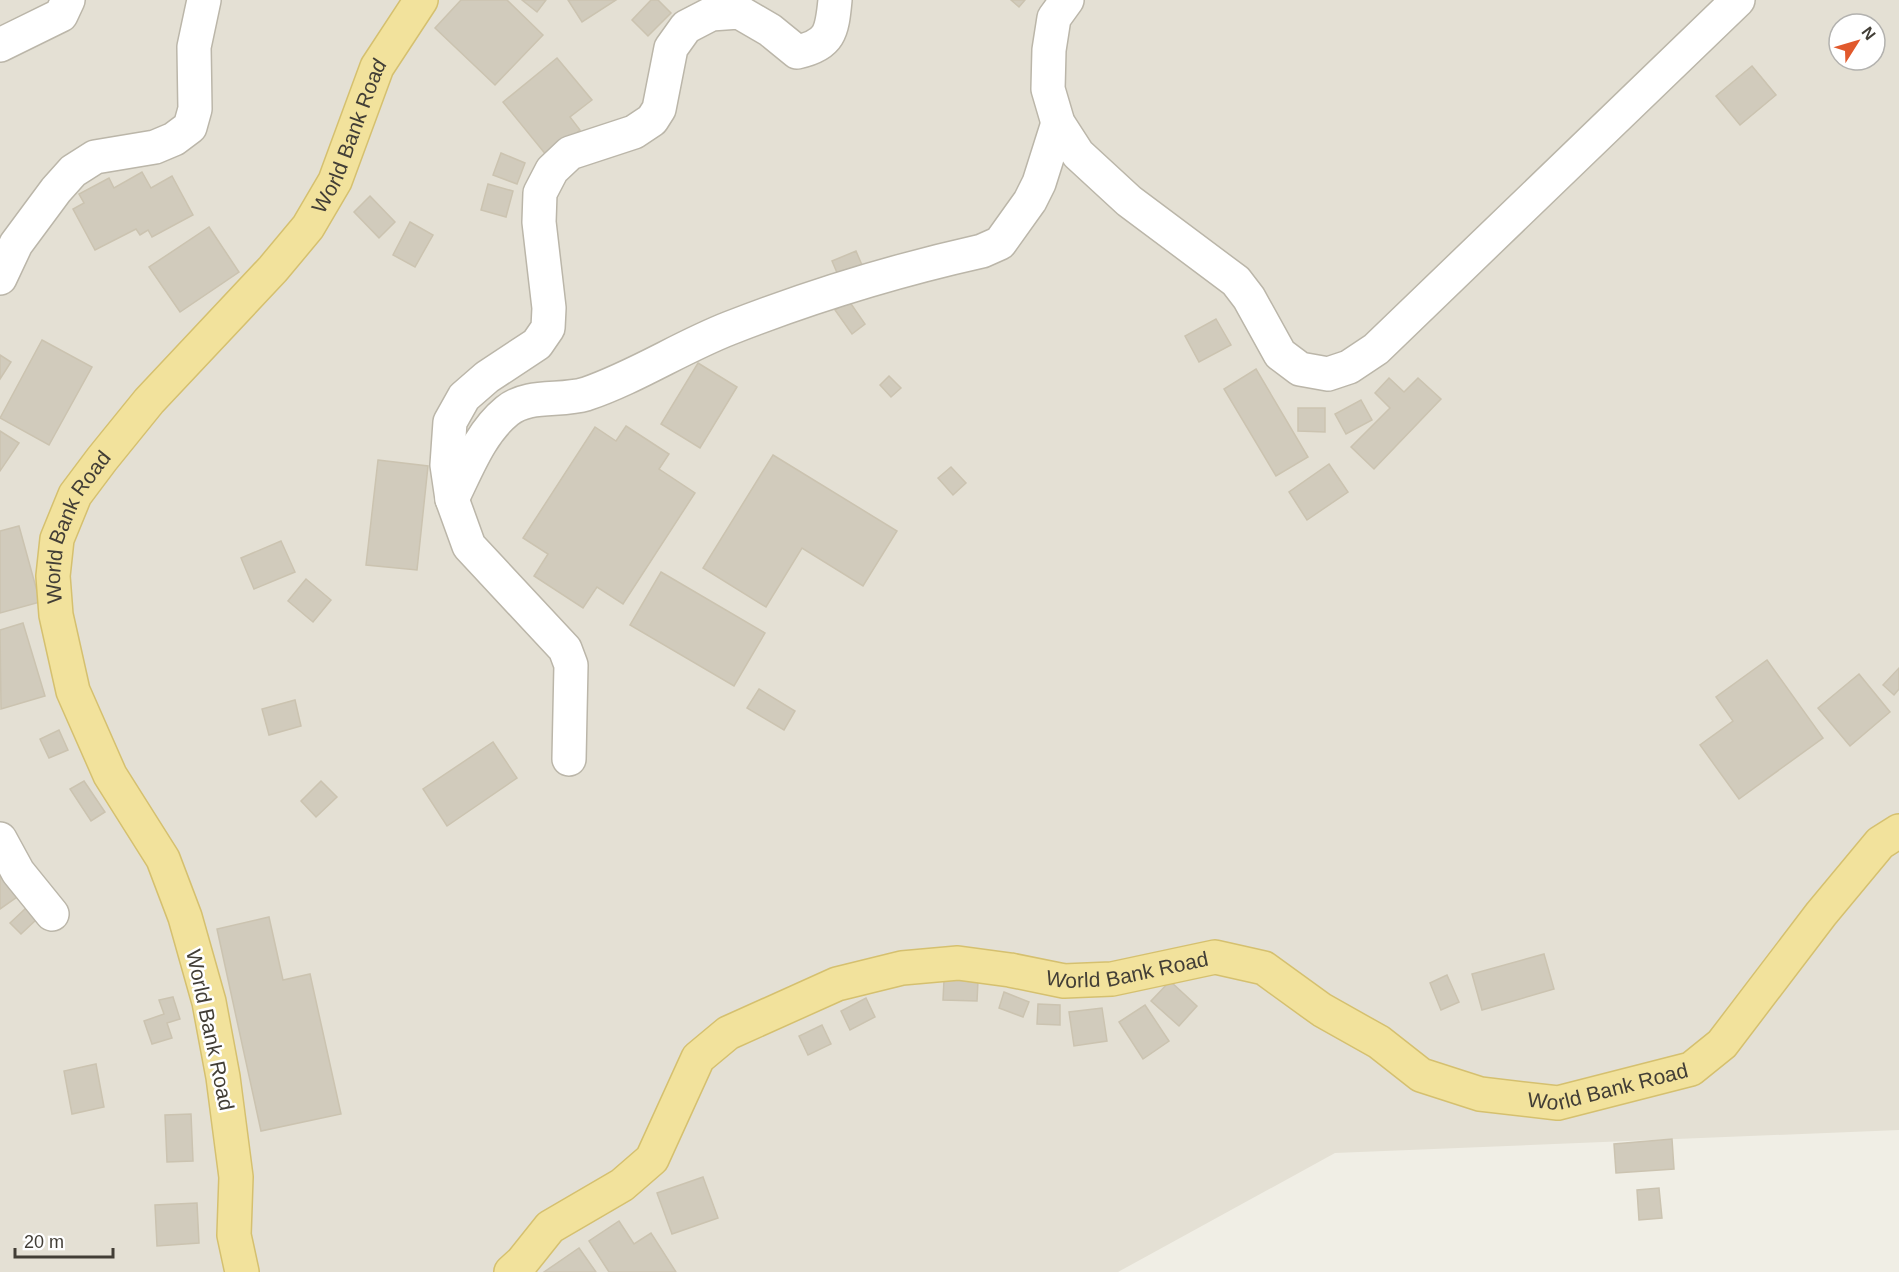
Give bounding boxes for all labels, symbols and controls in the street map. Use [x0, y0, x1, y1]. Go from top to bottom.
north arrow [1827, 12, 1887, 72]
text: N [1858, 24, 1879, 43]
street label: World Bank Road [307, 54, 390, 217]
street label: World Bank Road [41, 446, 115, 604]
street label: World Bank Road [182, 947, 239, 1113]
street label: World Bank Road [1044, 947, 1210, 992]
street label: World Bank Road [1526, 1058, 1690, 1114]
scale bar [15, 1221, 112, 1259]
text: 20 m [24, 1232, 64, 1252]

